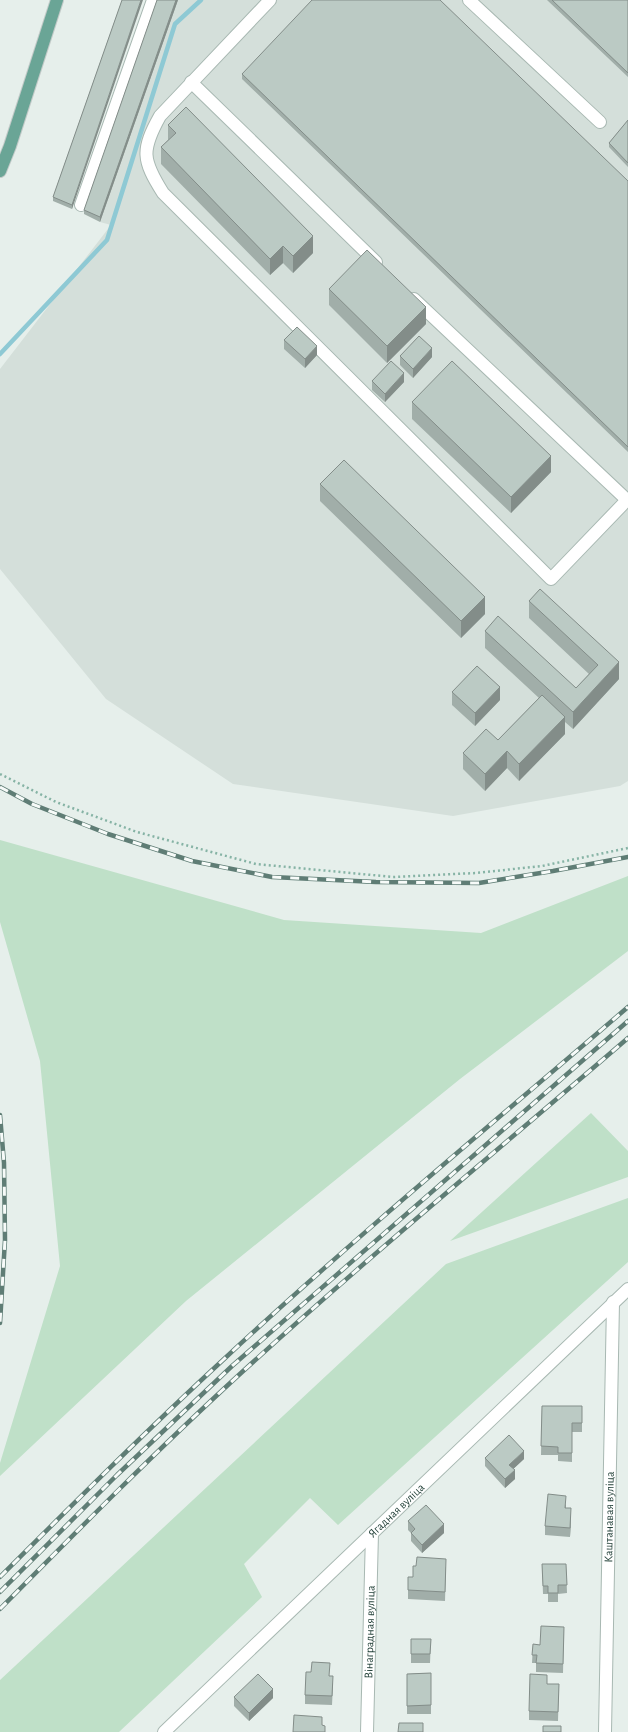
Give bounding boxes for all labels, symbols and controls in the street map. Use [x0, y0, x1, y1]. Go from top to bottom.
street label: Каштанавая вуліца [602, 1471, 616, 1563]
street label: Ягадная вуліца [366, 1481, 427, 1540]
street label: Вінаградная вуліца [362, 1585, 377, 1679]

